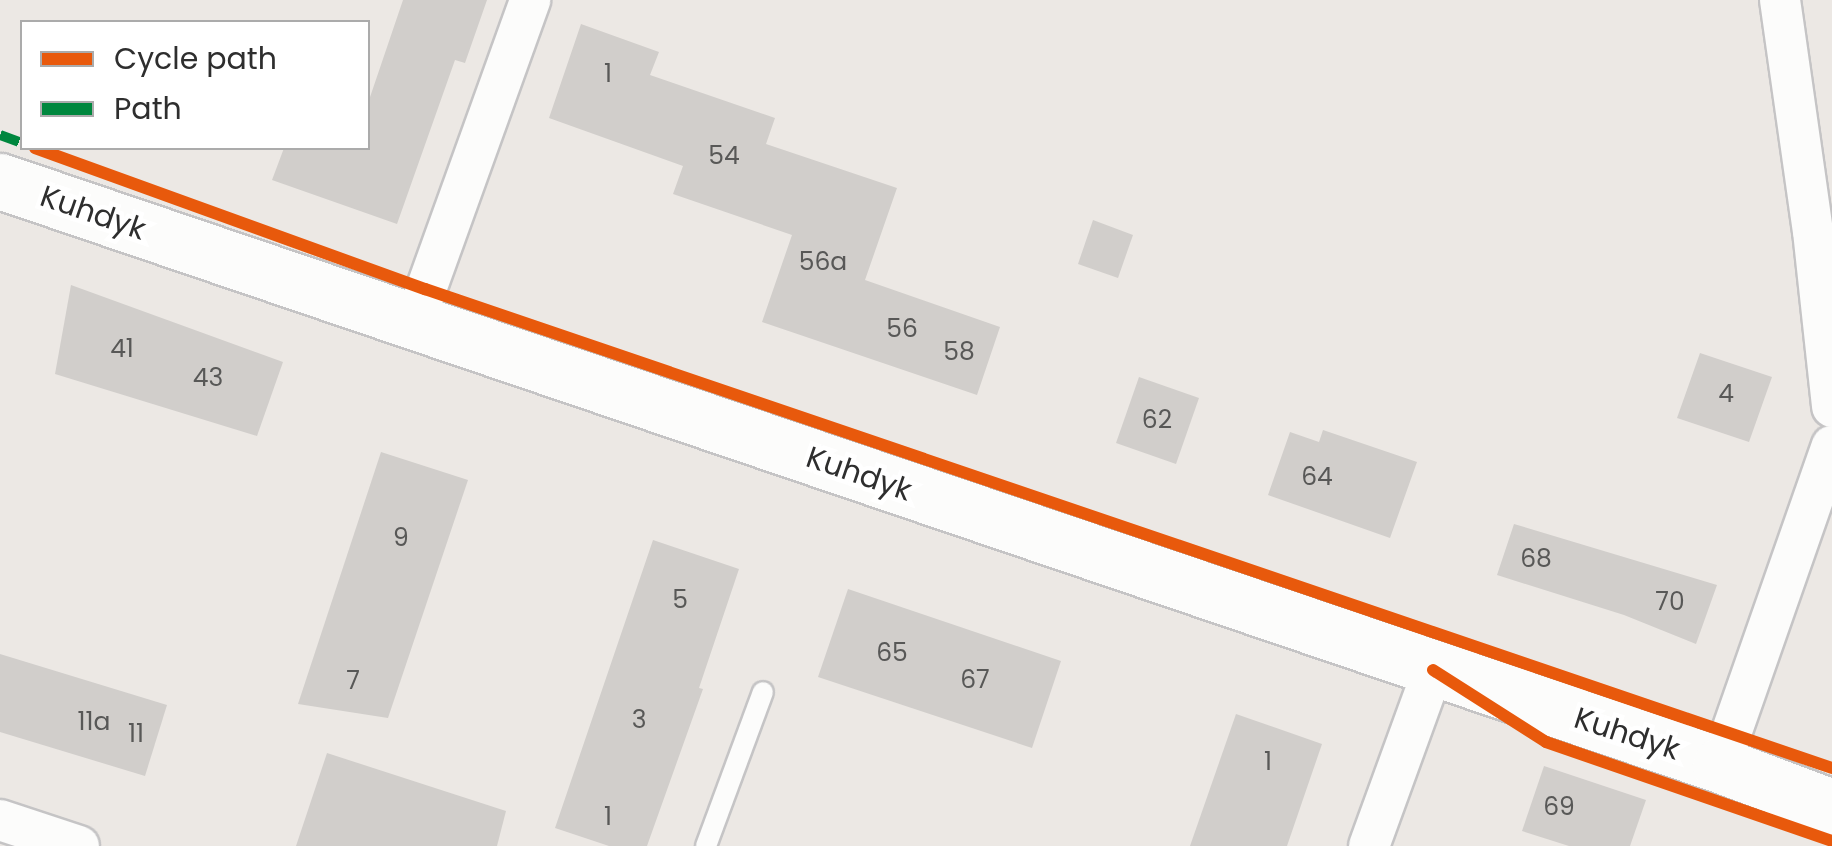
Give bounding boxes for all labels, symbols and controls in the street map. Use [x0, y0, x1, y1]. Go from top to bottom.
legend [20, 20, 370, 150]
text: Cycle path [114, 37, 277, 80]
house number: 1 [604, 59, 612, 89]
text: Path [114, 87, 182, 130]
house number: 54 [708, 141, 740, 171]
street label: Kuhdyk [36, 178, 150, 248]
house number: 56a [799, 247, 847, 277]
house number: 56 [886, 314, 918, 344]
house number: 41 [110, 334, 134, 364]
house number: 58 [943, 337, 975, 367]
house number: 43 [193, 363, 223, 393]
house number: 4 [1718, 379, 1734, 409]
house number: 62 [1142, 405, 1172, 435]
street label: Kuhdyk [802, 439, 916, 509]
house number: 64 [1301, 462, 1333, 492]
house number: 9 [393, 523, 409, 553]
house number: 68 [1520, 544, 1552, 574]
house number: 5 [672, 585, 688, 615]
house number: 70 [1655, 587, 1685, 617]
house number: 65 [876, 638, 908, 668]
house number: 67 [960, 665, 990, 695]
house number: 7 [346, 666, 360, 696]
street label: Kuhdyk [1570, 700, 1684, 768]
house number: 3 [632, 705, 646, 735]
house number: 11a [78, 707, 110, 737]
house number: 11 [128, 719, 144, 749]
house number: 1 [1264, 747, 1272, 777]
house number: 69 [1543, 792, 1575, 822]
house number: 1 [604, 802, 612, 832]

